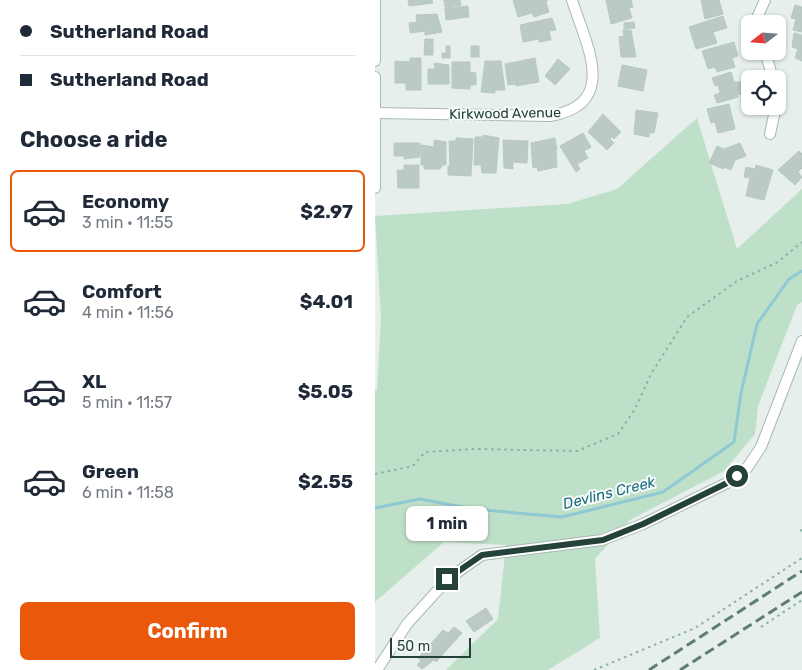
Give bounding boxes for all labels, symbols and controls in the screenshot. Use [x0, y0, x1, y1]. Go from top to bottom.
north arrow [741, 15, 786, 60]
map controls [741, 15, 786, 115]
text: Sutherland Road [50, 20, 209, 43]
text: Sutherland Road [50, 68, 209, 91]
button: locate [741, 70, 786, 115]
street label: Kirkwood Avenue [449, 104, 561, 123]
text: Choose a ride [20, 126, 167, 153]
icon: car [22, 189, 67, 234]
text: Economy [82, 190, 169, 213]
text: $2.97 [300, 200, 353, 223]
text: 3 min · 11:55 [82, 213, 173, 232]
icon: car [22, 279, 67, 324]
text: Comfort [82, 280, 162, 303]
text: $4.01 [300, 290, 353, 313]
text: 4 min · 11:56 [82, 303, 174, 322]
icon: car [22, 369, 67, 414]
text: XL [82, 370, 106, 393]
text: $5.05 [298, 380, 353, 403]
text: 5 min · 11:57 [82, 393, 172, 412]
icon: car [22, 459, 67, 504]
text: Green [82, 460, 139, 483]
route start [726, 465, 748, 487]
text: $2.55 [298, 470, 353, 493]
water label: Devlins Creek [561, 473, 657, 513]
text: 6 min · 11:58 [82, 483, 174, 502]
callout: 1 min [406, 506, 488, 542]
text: 1 min [427, 514, 467, 533]
route end [436, 568, 458, 590]
button: Confirm [20, 602, 355, 660]
scale bar [390, 635, 471, 658]
text: 50 m [397, 638, 430, 655]

